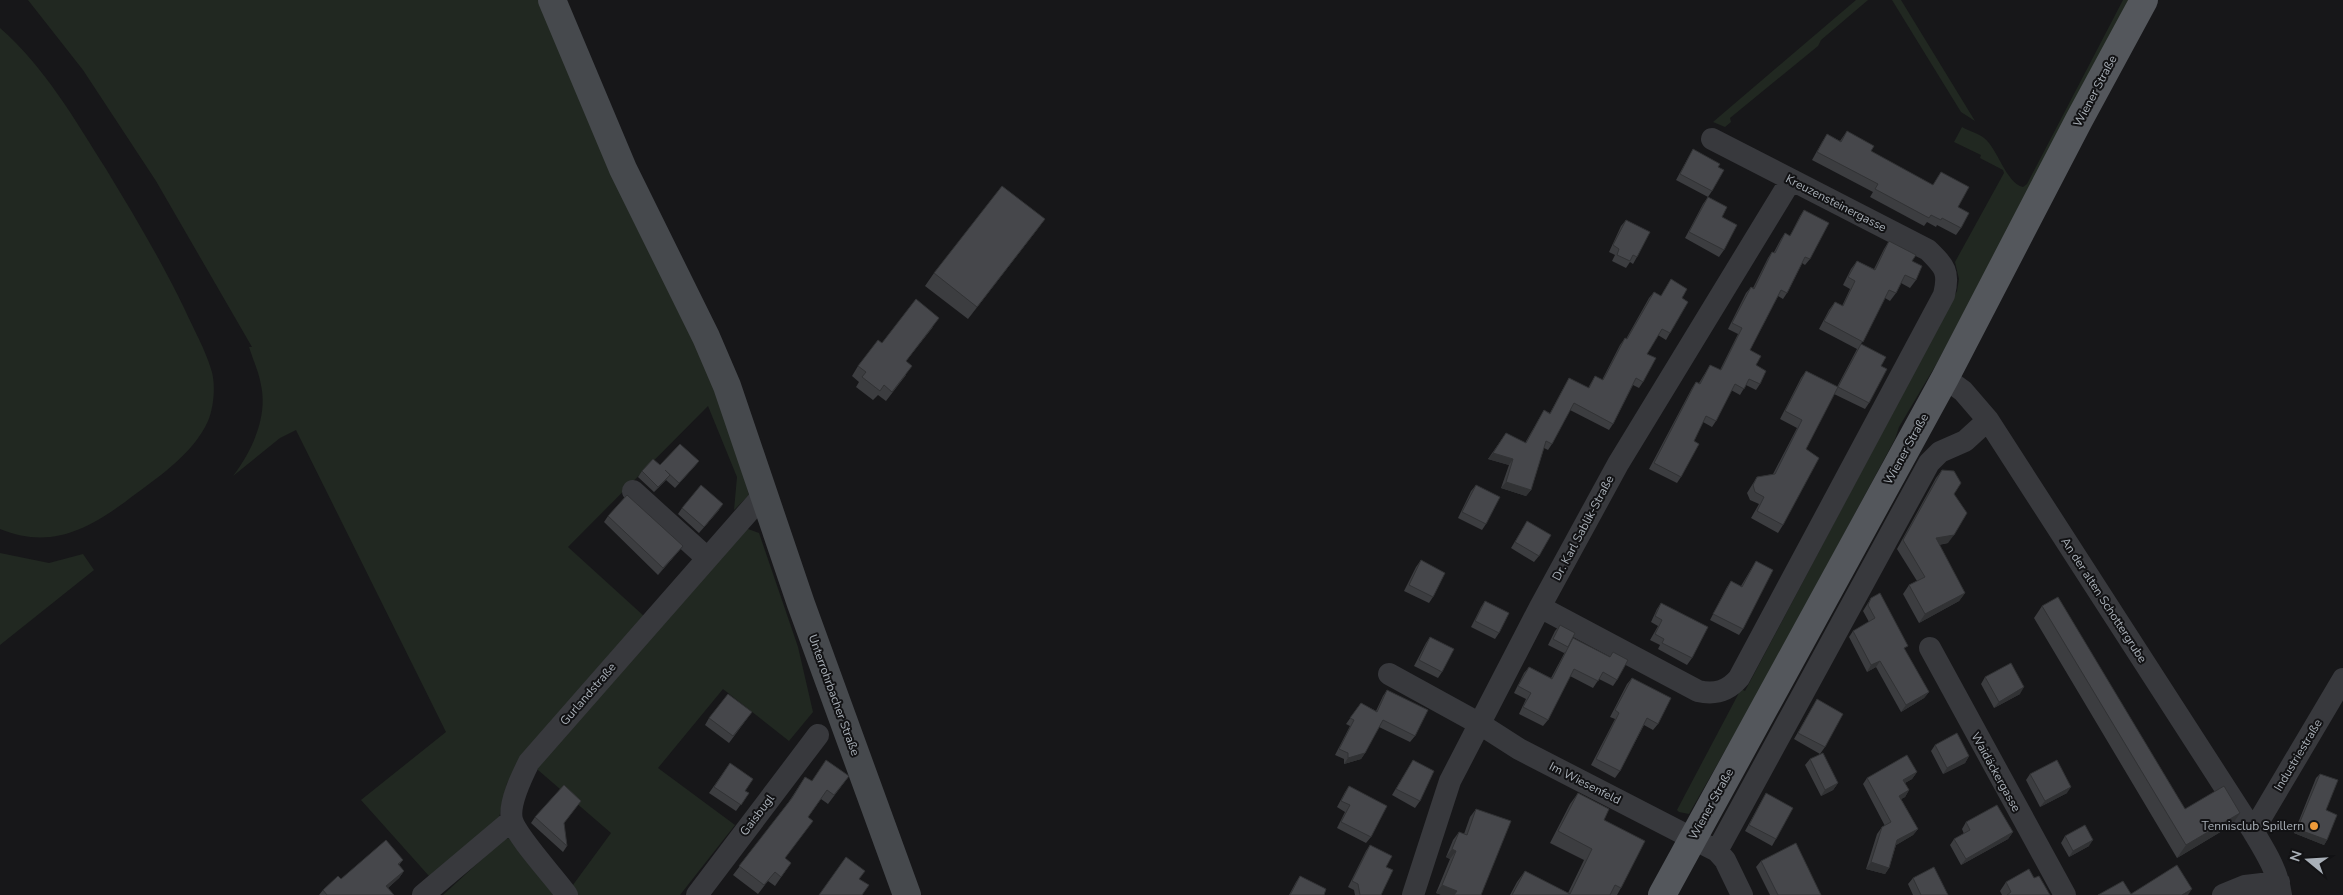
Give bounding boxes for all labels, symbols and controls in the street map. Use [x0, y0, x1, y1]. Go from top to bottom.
street label: Wiener Straße [2069, 52, 2121, 130]
street label: Kreuzensteinergasse [1783, 171, 1889, 235]
street label: Wiener Straße [1880, 411, 1932, 487]
street label: Dr. Karl Sablik-Straße [1548, 473, 1618, 583]
street label: An der alten Schottergrube [2057, 534, 2151, 666]
street label: Unterrohrbacher Straße [805, 632, 863, 758]
street label: Gurlandstraße [556, 659, 620, 729]
street label: Industriestraße [2270, 716, 2326, 794]
street label: Waidäckergasse [1968, 729, 2024, 815]
street label: Im Wiesenfeld [1546, 758, 1624, 808]
street label: Wiener Straße [1685, 766, 1737, 842]
street label: Gaisbugl [736, 791, 778, 839]
place label: Tennisclub Spillern [2202, 818, 2304, 834]
marker: Tennisclub Spillern [2308, 820, 2320, 832]
north arrow [2283, 835, 2333, 885]
text: N [2285, 848, 2307, 864]

